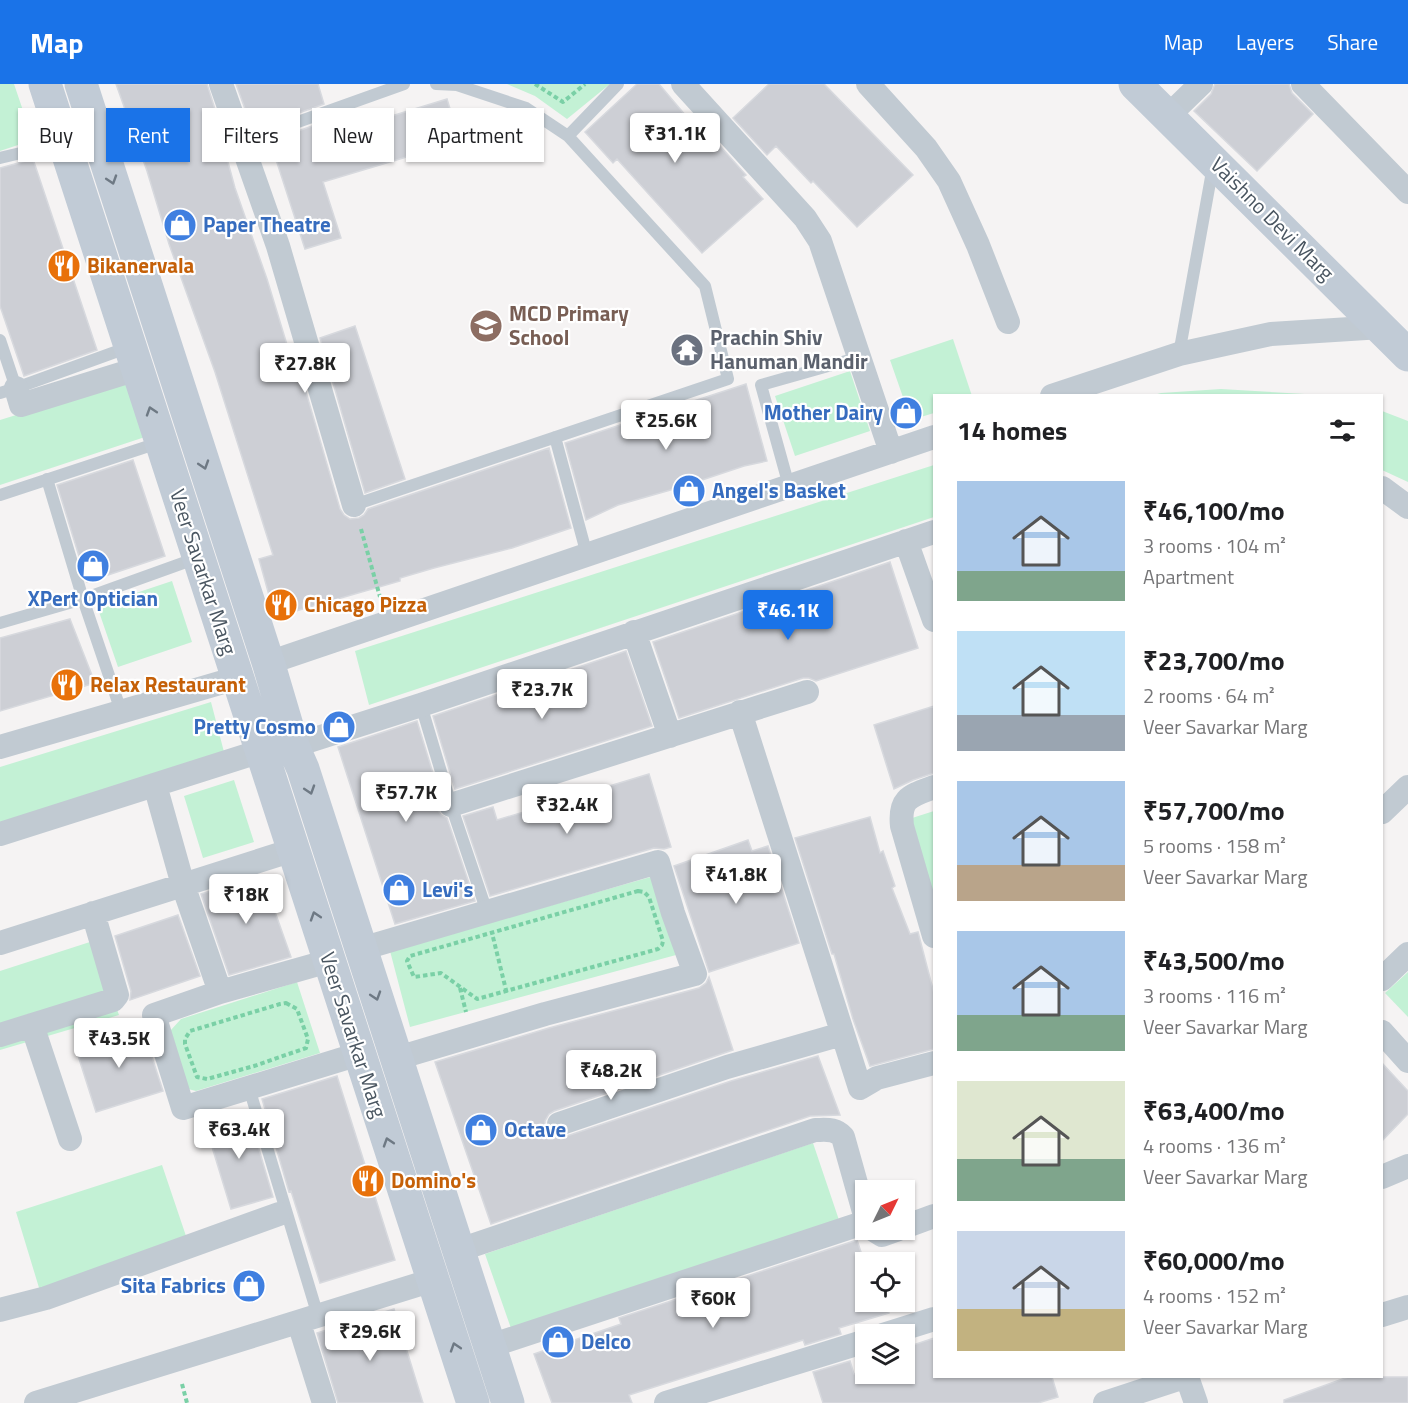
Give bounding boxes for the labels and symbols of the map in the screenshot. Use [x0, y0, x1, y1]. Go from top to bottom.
pin: ₹31.1K [626, 113, 724, 164]
street label: Vaishno Devi Marg [1203, 149, 1342, 288]
one-way arrow [105, 174, 117, 185]
shop icon: Paper Theatre [162, 207, 198, 243]
place label: Paper Theatre [203, 208, 331, 240]
restaurant icon: Bikanervala [46, 248, 82, 284]
place label: Bikanervala [87, 249, 195, 281]
place label: MCD Primary School [509, 297, 629, 353]
school or university icon: MCD Primary School [468, 308, 504, 344]
place label: Prachin Shiv Hanuman Mandir [710, 321, 868, 377]
temple icon: Prachin Shiv Hanuman Mandir [669, 332, 705, 368]
pin: ₹27.8K [256, 343, 354, 394]
shop icon: Mother Dairy [888, 395, 924, 431]
place label: Mother Dairy [764, 396, 883, 428]
pin: ₹25.6K [617, 400, 715, 451]
one-way arrow [146, 406, 158, 417]
one-way arrow [197, 459, 209, 470]
shop icon: Angel's Basket [671, 473, 707, 509]
place label: Angel's Basket [712, 474, 846, 506]
street label: Veer Savarkar Marg [162, 485, 246, 659]
shop icon: XPert Optician [75, 548, 111, 584]
place label: XPert Optician [28, 582, 158, 614]
restaurant icon: Chicago Pizza [263, 587, 299, 623]
place label: Chicago Pizza [304, 588, 427, 620]
pin: ₹46.1K [739, 590, 837, 641]
restaurant icon: Relax Restaurant [49, 667, 85, 703]
place label: Relax Restaurant [90, 668, 246, 700]
pin: ₹23.7K [493, 669, 591, 720]
shop icon: Pretty Cosmo [321, 709, 357, 745]
place label: Pretty Cosmo [194, 710, 316, 742]
pin: ₹57.7K [357, 772, 455, 823]
one-way arrow [302, 784, 315, 795]
pin: ₹32.4K [518, 784, 616, 835]
pin: ₹41.8K [687, 854, 785, 905]
shop icon: Levi's [381, 872, 417, 908]
place label: Levi's [422, 873, 473, 905]
pin: ₹18K [210, 874, 282, 925]
one-way arrow [310, 911, 322, 922]
street label: Veer Savarkar Marg [312, 948, 396, 1122]
one-way arrow [369, 990, 381, 1001]
pin: ₹43.5K [70, 1018, 168, 1069]
pin: ₹48.2K [562, 1050, 660, 1101]
pin: ₹63.4K [190, 1109, 288, 1160]
shop icon: Octave [463, 1112, 499, 1148]
place label: Octave [504, 1113, 566, 1145]
one-way arrow [383, 1137, 395, 1148]
restaurant icon: Domino's [350, 1163, 386, 1199]
place label: Domino's [391, 1164, 476, 1196]
north arrow [855, 1180, 915, 1240]
shop icon: Sita Fabrics [231, 1268, 267, 1304]
place label: Sita Fabrics [121, 1269, 226, 1301]
pin: ₹60K [677, 1278, 749, 1329]
pin: ₹29.6K [321, 1311, 419, 1362]
shop icon: Delco [540, 1324, 576, 1360]
place label: Delco [581, 1325, 631, 1357]
one-way arrow [449, 1342, 462, 1353]

